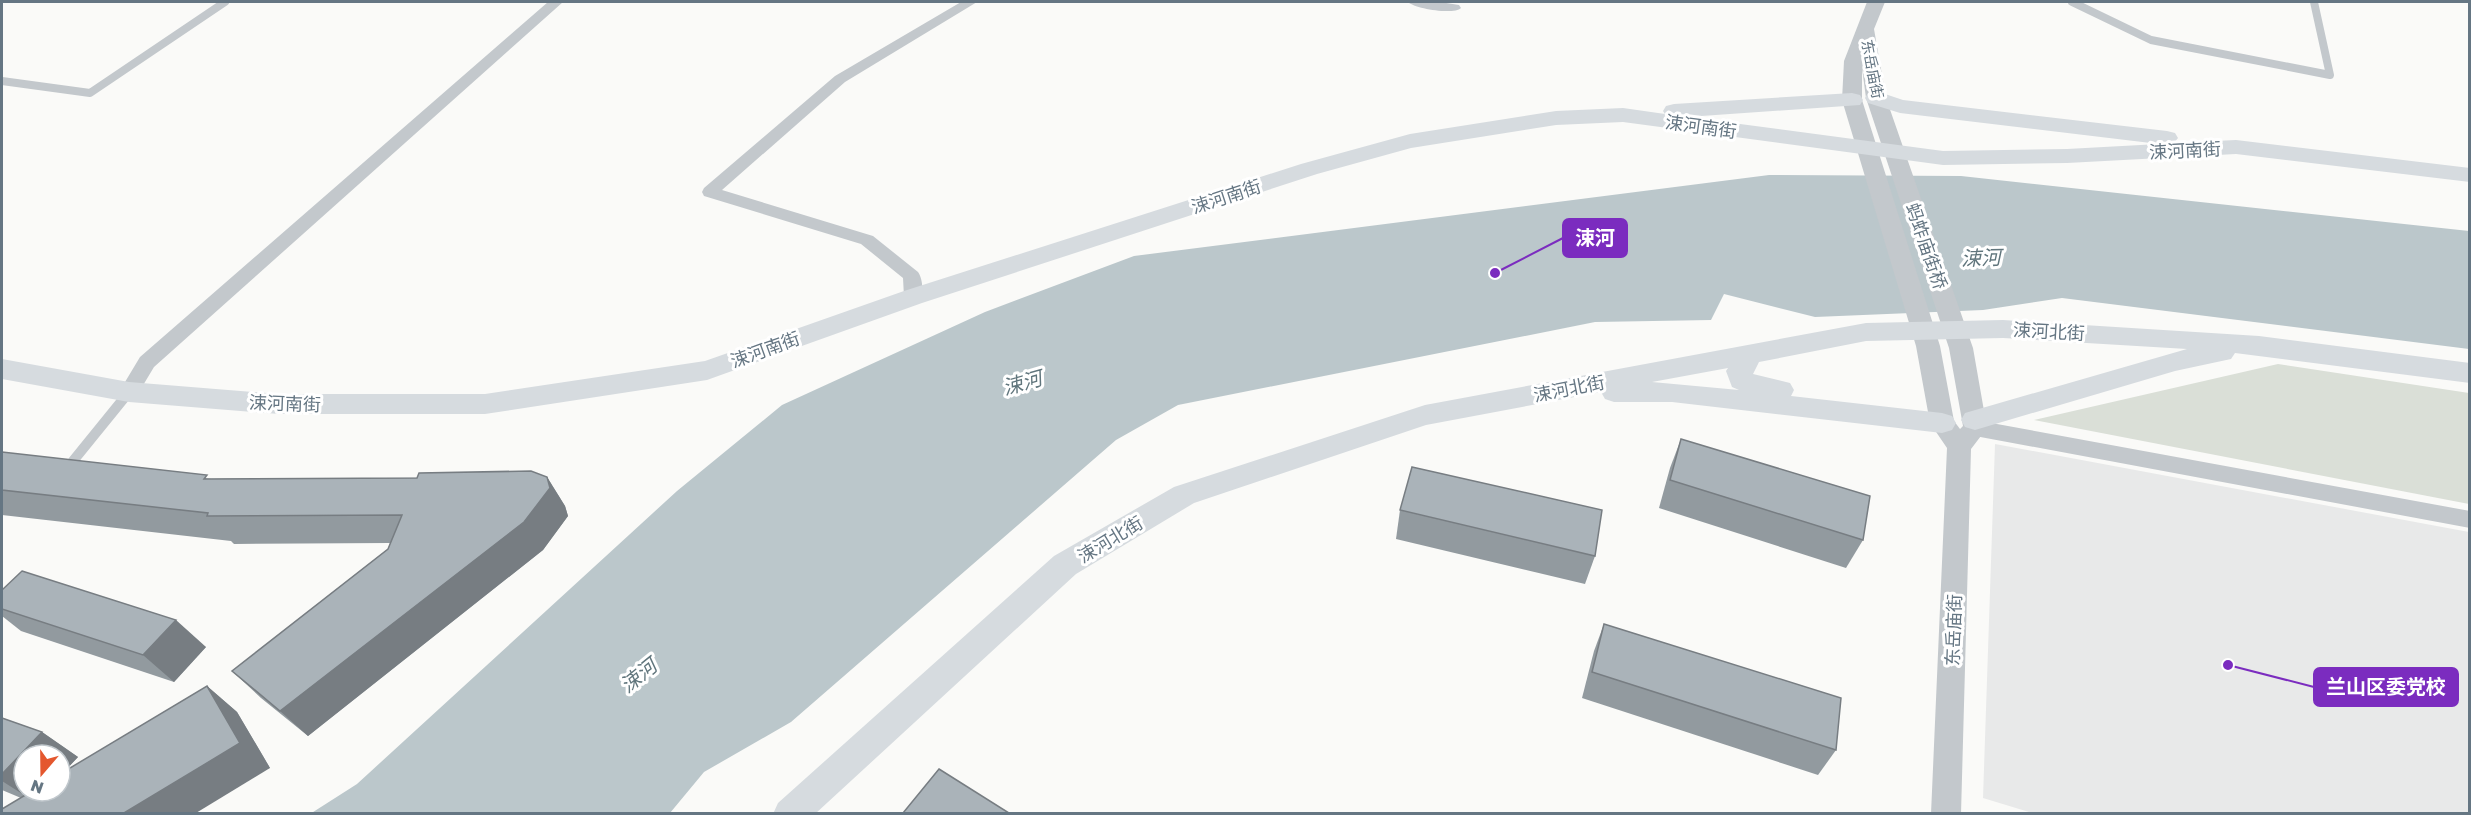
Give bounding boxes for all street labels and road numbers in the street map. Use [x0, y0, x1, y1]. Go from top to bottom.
street label: 东岳庙街 [1858, 38, 1888, 100]
street label: 涑河南街 [1664, 110, 1738, 142]
street label: 涑河南街 [2148, 137, 2222, 163]
street label: 涑河南街 [1188, 174, 1264, 218]
street label: 蚂蚱庙街桥 [1902, 200, 1952, 292]
street label: 涑河北街 [2012, 318, 2086, 344]
street label: 涑河南街 [727, 326, 803, 372]
street label: 涑河北街 [1532, 370, 1606, 406]
street label: 涑河南街 [249, 391, 321, 415]
street label: 涑河北街 [1073, 511, 1147, 567]
street label: 东岳庙街 [1941, 594, 1965, 666]

